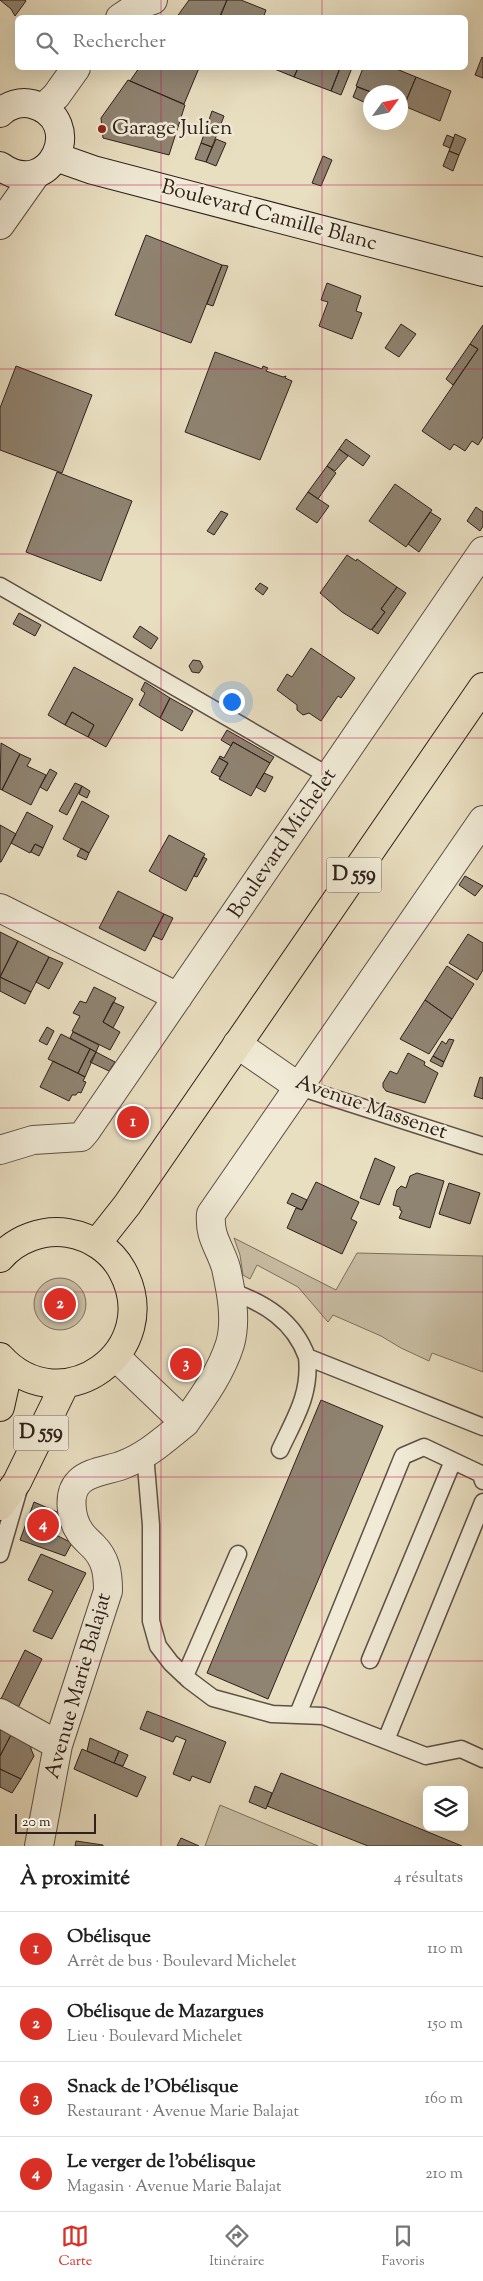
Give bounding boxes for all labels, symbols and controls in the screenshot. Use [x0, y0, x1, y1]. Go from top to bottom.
search box [15, 15, 468, 70]
icon: search [33, 29, 61, 57]
text: Rechercher [73, 29, 166, 56]
north arrow [363, 85, 408, 130]
place label: Garage Julien [112, 114, 232, 144]
marker: Garage Julien [96, 123, 108, 135]
street label: Boulevard Camille Blanc [158, 173, 380, 259]
your location [219, 689, 245, 715]
street label: Boulevard Michelet [222, 763, 344, 925]
road number: D 559 [326, 858, 382, 892]
street label: Avenue Massenet [291, 1068, 451, 1148]
pin: 1 [117, 1103, 149, 1141]
pin: 2 [44, 1285, 76, 1323]
pin: 3 [170, 1345, 202, 1383]
road number: D 559 [13, 1416, 68, 1450]
pin: 4 [27, 1506, 59, 1544]
street label: Avenue Marie Balajat [38, 1590, 120, 1782]
map controls [423, 1786, 468, 1831]
button: layers [423, 1786, 468, 1831]
scale bar [15, 1811, 96, 1834]
text: 20 m [22, 1813, 51, 1833]
text: À proximité [20, 1864, 130, 1894]
text: 4 résultats [394, 1867, 463, 1890]
text: Obélisque [67, 1924, 151, 1951]
text: 1 [33, 1938, 39, 1961]
text: 110 m [427, 1938, 463, 1961]
text: Arrêt de bus · Boulevard Michelet [67, 1951, 296, 1974]
text: Obélisque de Mazargues [67, 1999, 264, 2026]
text: 2 [32, 2013, 40, 2036]
text: 150 m [427, 2013, 463, 2036]
text: Lieu · Boulevard Michelet [67, 2026, 242, 2049]
text: Snack de l'Obélisque [67, 2074, 238, 2101]
text: 3 [33, 2088, 39, 2111]
text: 160 m [425, 2088, 463, 2111]
text: Restaurant · Avenue Marie Balajat [67, 2101, 299, 2124]
text: Le verger de l'obélisque [67, 2149, 256, 2176]
text: 4 [32, 2163, 40, 2186]
text: 210 m [425, 2163, 463, 2186]
text: Magasin · Avenue Marie Balajat [67, 2176, 281, 2199]
tab: Carte [58, 2222, 92, 2272]
tab: Itinéraire [209, 2222, 265, 2272]
tab: Favoris [381, 2222, 425, 2272]

